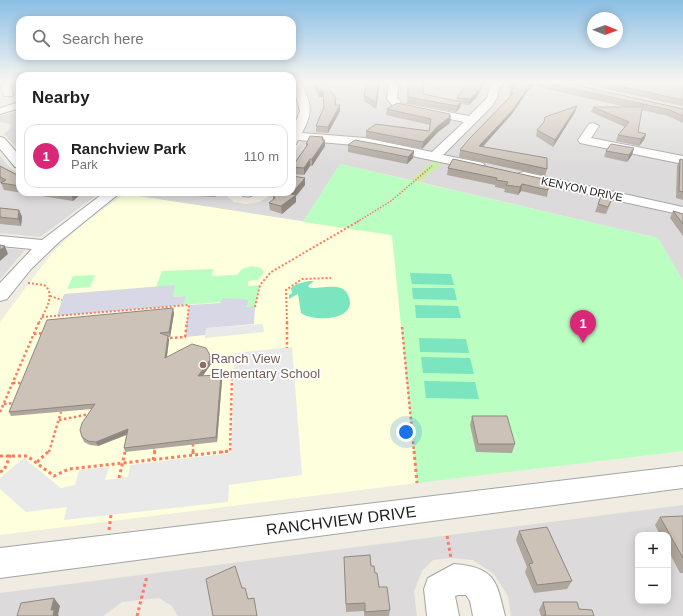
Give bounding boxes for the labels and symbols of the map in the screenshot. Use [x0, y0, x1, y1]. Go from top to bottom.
north arrow [587, 12, 623, 48]
street label: KENYON DRIVE [540, 174, 624, 204]
pin: 1 [570, 310, 596, 343]
place label: Ranch View Elementary School [211, 351, 320, 381]
marker: Ranch View Elementary School [198, 360, 208, 370]
your location [396, 422, 416, 442]
street label: RANCHVIEW DRIVE [265, 503, 417, 538]

